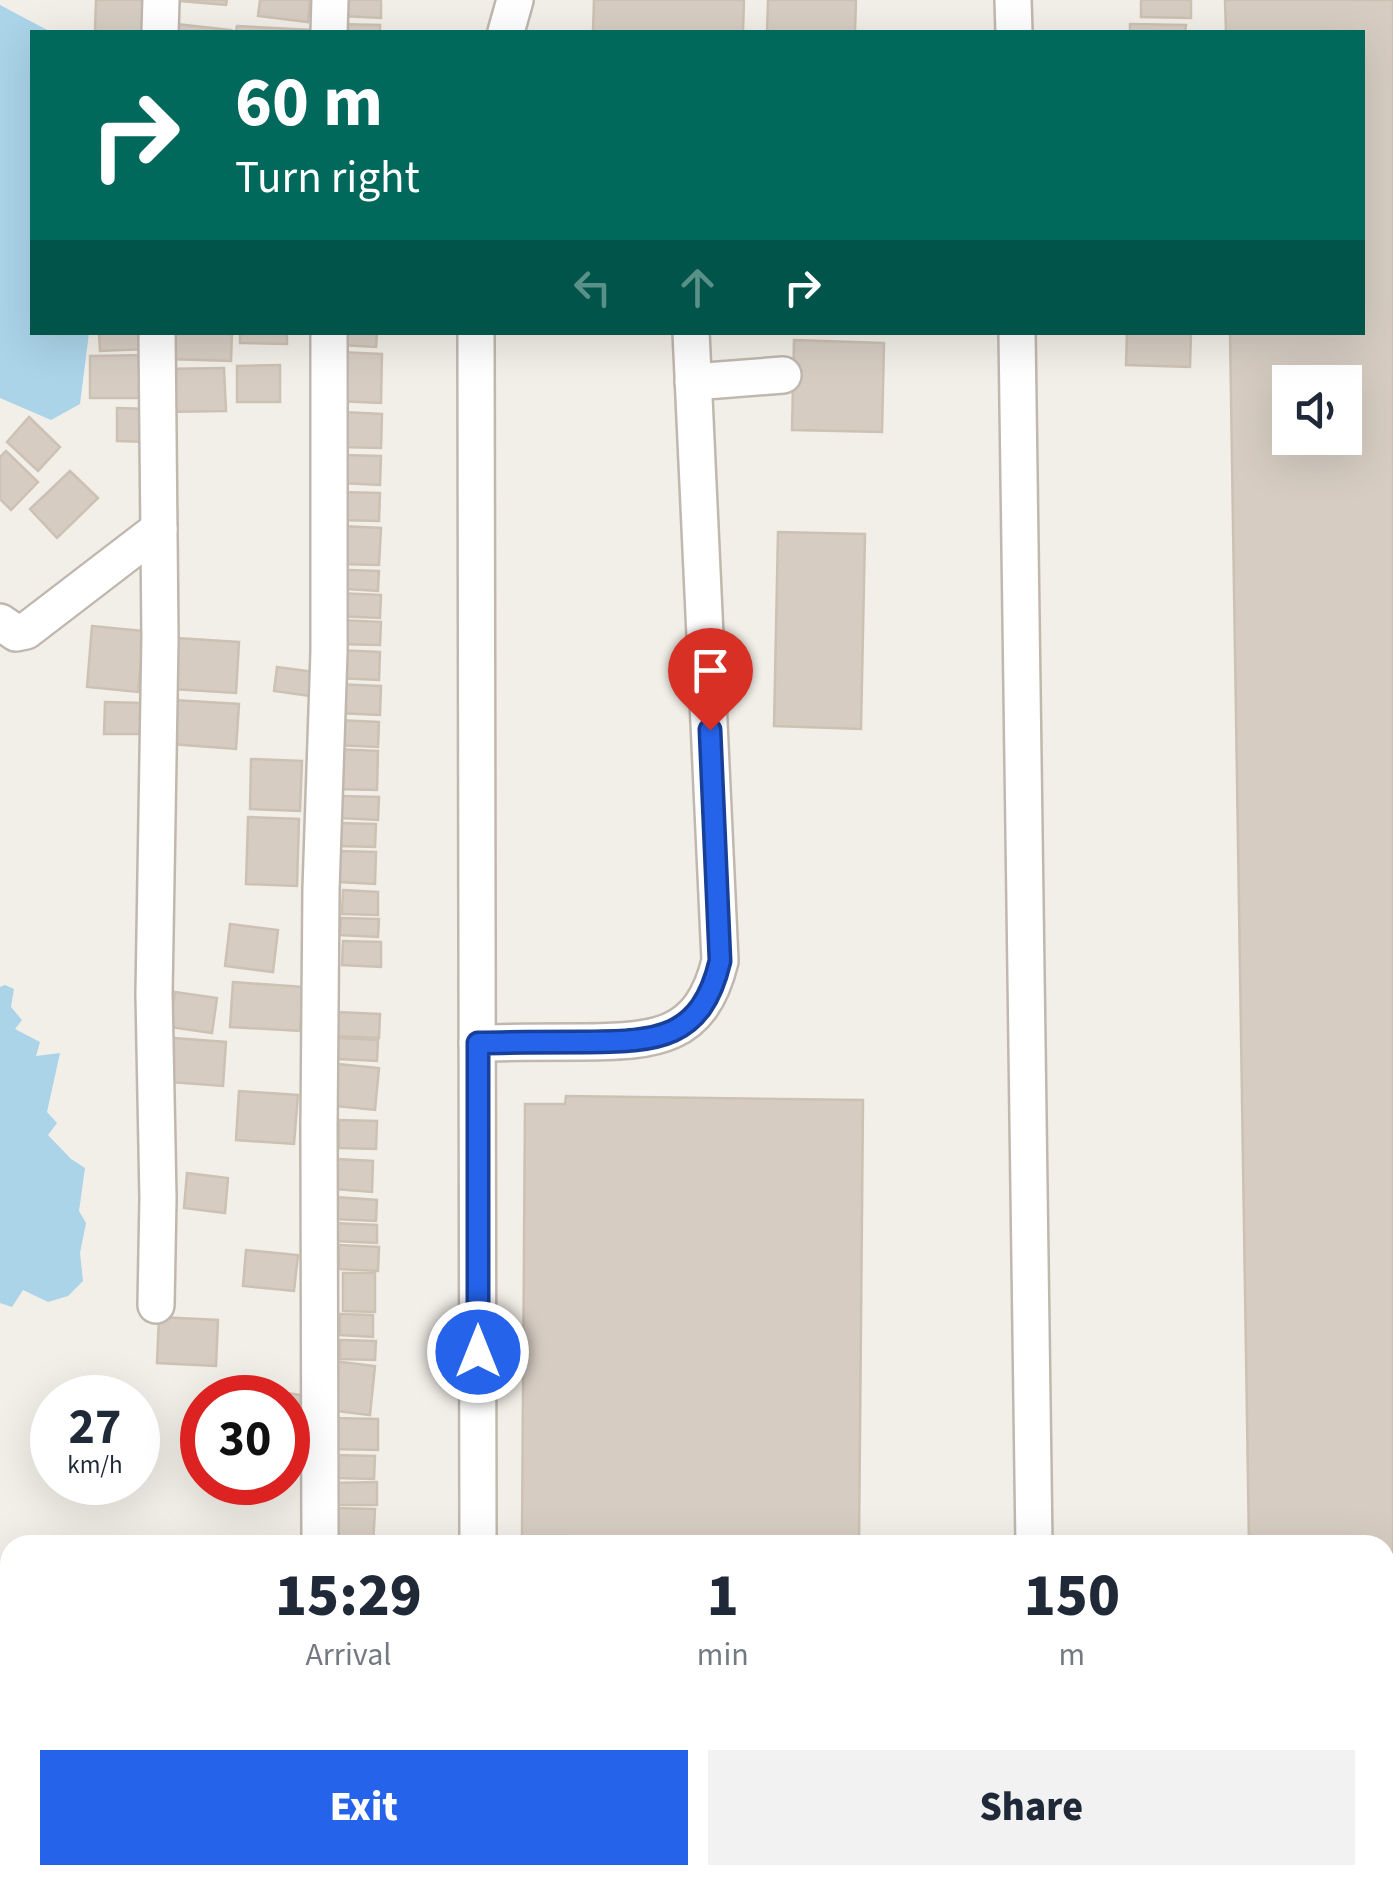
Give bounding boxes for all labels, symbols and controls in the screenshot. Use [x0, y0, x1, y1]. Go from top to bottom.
text: 60 m [235, 53, 383, 153]
icon: right [70, 70, 200, 200]
text: Turn right [235, 146, 420, 210]
icon: left [565, 260, 620, 315]
icon: ahead [670, 260, 725, 315]
icon: right [775, 260, 830, 315]
map controls [1272, 365, 1362, 455]
button: sound [1272, 365, 1362, 455]
pin [668, 628, 753, 731]
icon: arrive [683, 643, 738, 698]
position arrow [426, 1300, 530, 1404]
speed limit sign: 30 [180, 1375, 310, 1505]
text: 27 [69, 1392, 121, 1463]
text: km/h [67, 1447, 123, 1483]
text: 15:29 [275, 1554, 422, 1639]
text: 1 [707, 1554, 739, 1639]
text: 150 [1024, 1554, 1120, 1639]
text: Arrival [305, 1632, 391, 1678]
text: min [697, 1632, 749, 1678]
text: m [1059, 1632, 1085, 1678]
button: Exit [40, 1750, 688, 1865]
button: Share [708, 1750, 1355, 1865]

